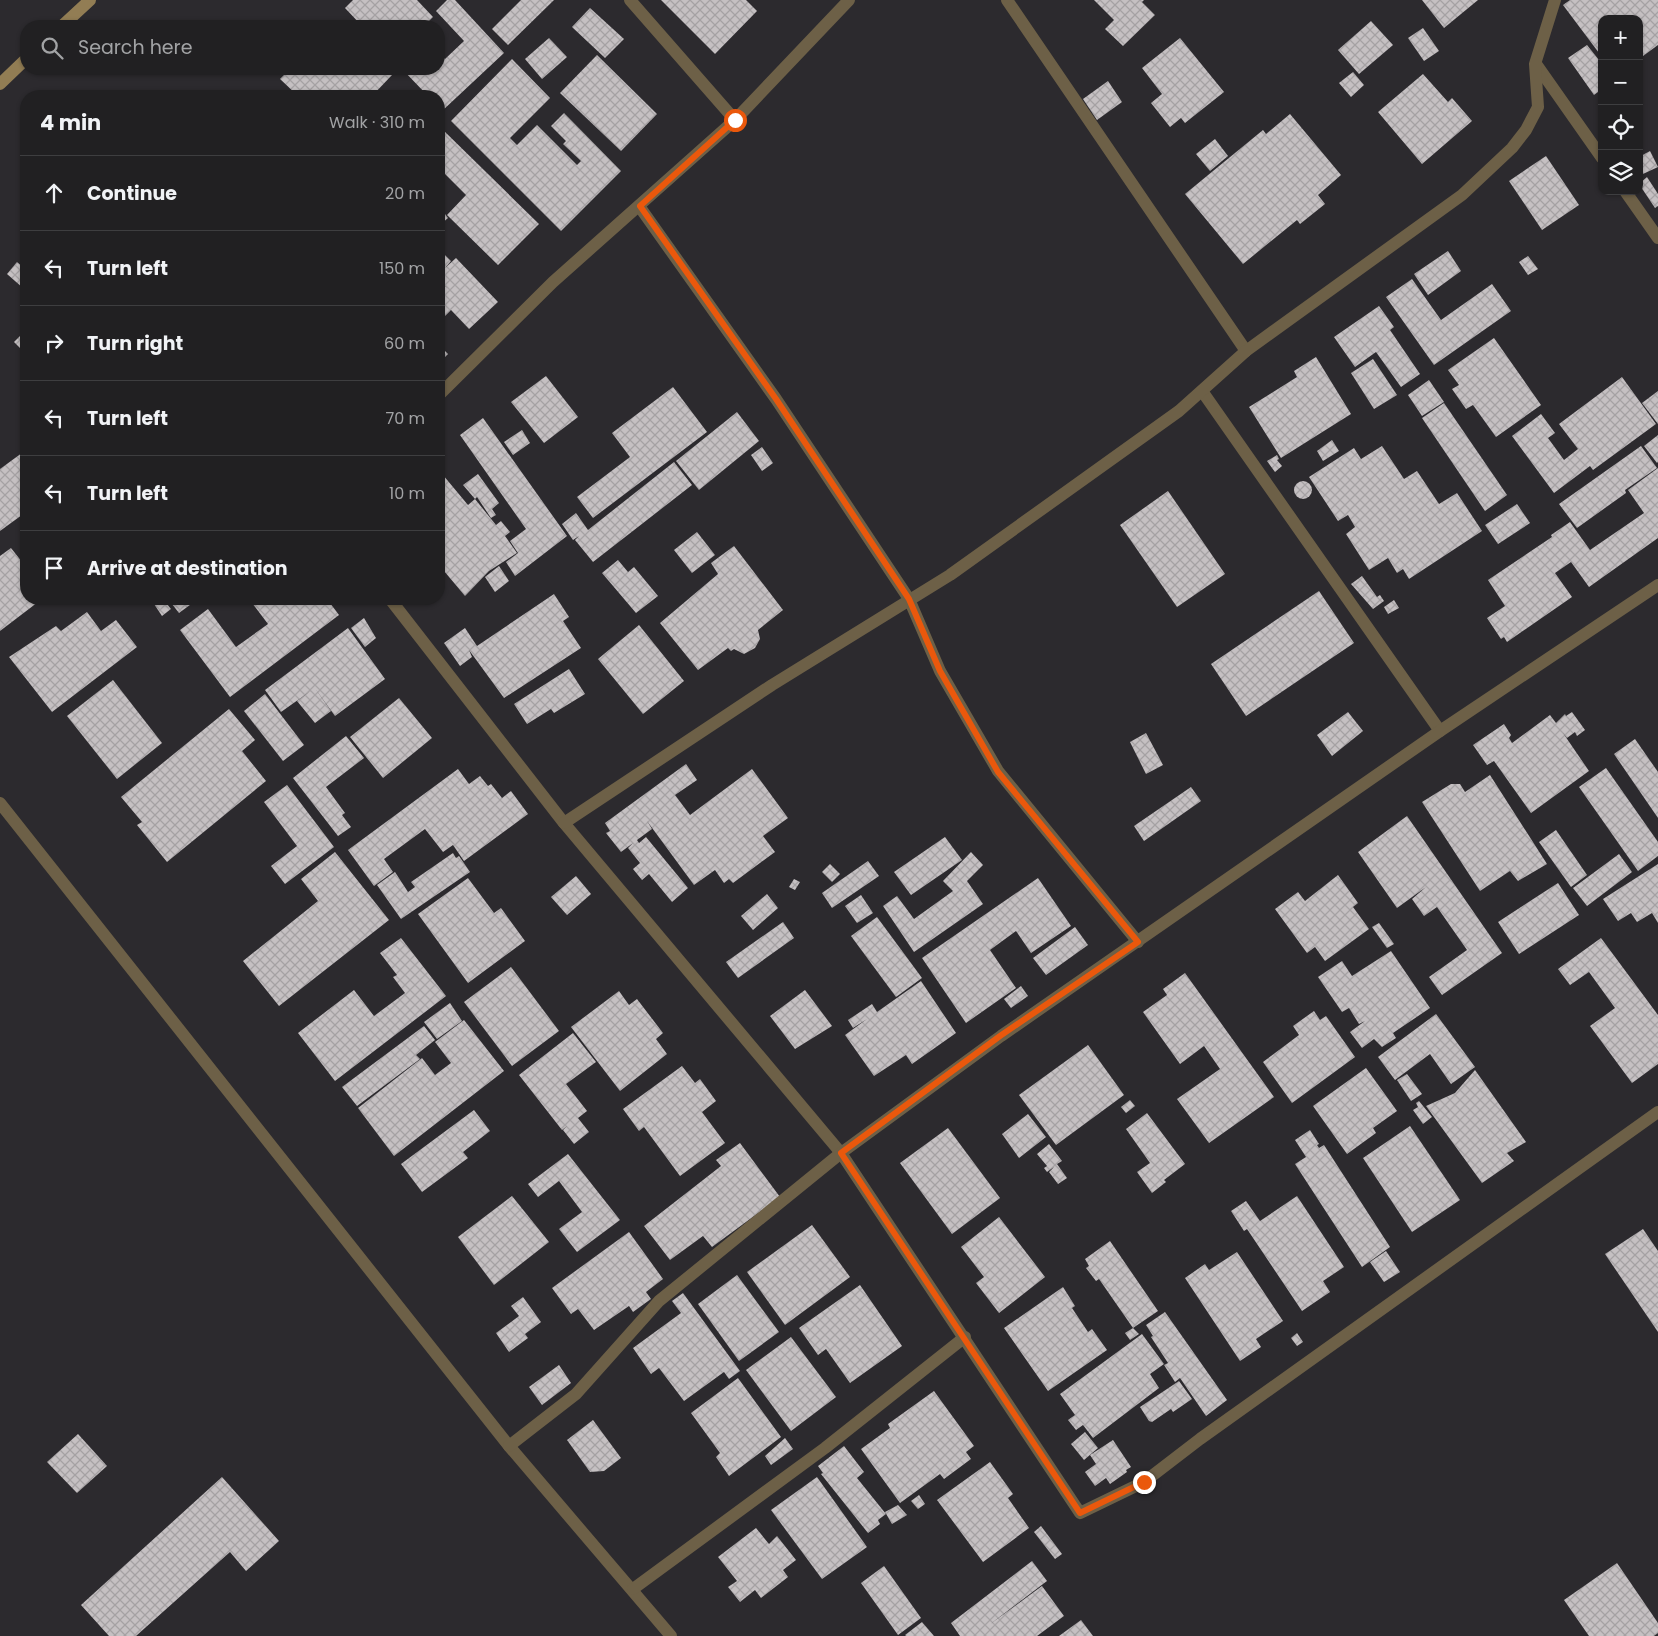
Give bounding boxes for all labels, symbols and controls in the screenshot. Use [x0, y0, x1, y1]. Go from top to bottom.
map controls [1598, 15, 1643, 195]
button: + [1598, 15, 1643, 60]
search box [20, 20, 445, 75]
icon: search [38, 34, 66, 62]
text: Search here [78, 34, 192, 61]
button: − [1598, 60, 1643, 105]
button: locate [1598, 105, 1643, 150]
text: 4 min [40, 108, 101, 137]
route start [724, 109, 747, 132]
text: Walk · 310 m [329, 111, 425, 134]
button: layers [1598, 150, 1643, 195]
icon: ahead [40, 179, 68, 207]
text: Continue [87, 180, 177, 207]
text: 20 m [385, 182, 425, 205]
icon: left [40, 254, 68, 282]
text: Turn left [87, 255, 168, 282]
text: 150 m [379, 257, 425, 280]
icon: right [40, 329, 68, 357]
text: Turn right [87, 330, 183, 357]
text: 60 m [384, 332, 425, 355]
icon: left [40, 404, 68, 432]
text: Turn left [87, 405, 168, 432]
text: 70 m [385, 407, 425, 430]
icon: left [40, 479, 68, 507]
text: Turn left [87, 480, 168, 507]
text: 10 m [389, 482, 425, 505]
icon: arrive [40, 554, 68, 582]
text: Arrive at destination [87, 555, 288, 582]
route end [1133, 1471, 1156, 1494]

